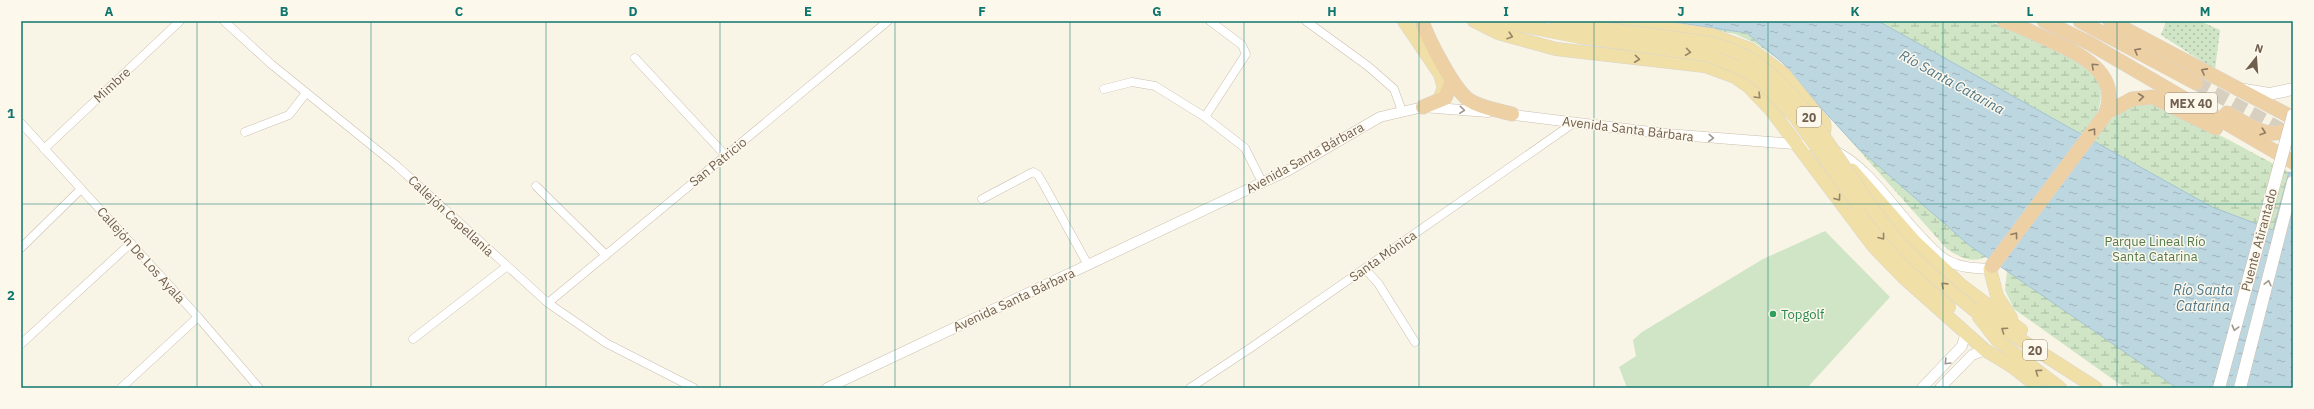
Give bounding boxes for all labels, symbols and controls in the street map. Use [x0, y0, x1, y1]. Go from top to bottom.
text: A [105, 3, 114, 20]
text: B [280, 3, 289, 20]
text: C [455, 3, 464, 20]
text: D [628, 3, 638, 20]
text: E [804, 3, 812, 20]
text: F [978, 3, 986, 20]
text: G [1152, 3, 1162, 20]
text: H [1327, 3, 1337, 20]
text: I [1503, 3, 1509, 20]
text: J [1677, 3, 1685, 20]
text: K [1850, 3, 1860, 20]
text: L [2027, 3, 2034, 20]
text: M [2200, 3, 2210, 20]
one-way arrow [1506, 31, 1513, 40]
north arrow [2236, 38, 2276, 78]
text: N [2253, 41, 2265, 56]
water label: Río Santa Catarina [1896, 46, 2008, 118]
one-way arrow [1685, 47, 1691, 56]
one-way arrow [2134, 49, 2142, 56]
one-way arrow [1634, 54, 1640, 63]
one-way arrow [2091, 63, 2099, 71]
street label: Mimbre [90, 64, 134, 106]
one-way arrow [2200, 68, 2208, 75]
one-way arrow [1753, 91, 1761, 99]
one-way arrow [2138, 93, 2144, 102]
road number: MEX 40 [2165, 93, 2217, 113]
text: 1 [7, 105, 15, 122]
one-way arrow [1459, 105, 1465, 114]
road number: 20 [1797, 107, 1821, 127]
street label: Avenida Santa Bárbara [1561, 112, 1695, 146]
street label: Avenida Santa Bárbara [1243, 118, 1367, 198]
one-way arrow [2260, 127, 2267, 135]
one-way arrow [2088, 128, 2096, 135]
street label: San Patricio [686, 134, 750, 190]
one-way arrow [1708, 134, 1714, 143]
street label: Callejón Capellanía [404, 172, 498, 260]
street label: Puente Atirantado [2237, 187, 2281, 293]
one-way arrow [1833, 194, 1841, 201]
street label: Callejón De Los Ayala [93, 203, 189, 307]
street label: Santa Mónica [1346, 227, 1420, 285]
one-way arrow [1877, 233, 1885, 240]
one-way arrow [2010, 233, 2017, 240]
park label: Parque Lineal Río Santa Catarina [2104, 233, 2206, 265]
street label: Avenida Santa Bárbara [950, 264, 1078, 336]
one-way arrow [2263, 279, 2271, 286]
water label: Río Santa Catarina [2173, 281, 2233, 315]
one-way arrow [1941, 282, 1949, 290]
text: 2 [7, 287, 15, 304]
place label: Topgolf [1781, 306, 1824, 323]
marker: Topgolf [1768, 309, 1778, 319]
one-way arrow [2232, 325, 2240, 332]
one-way arrow [2001, 327, 2008, 335]
road number: 20 [2023, 340, 2047, 360]
one-way arrow [1944, 357, 1952, 365]
one-way arrow [2036, 370, 2043, 377]

